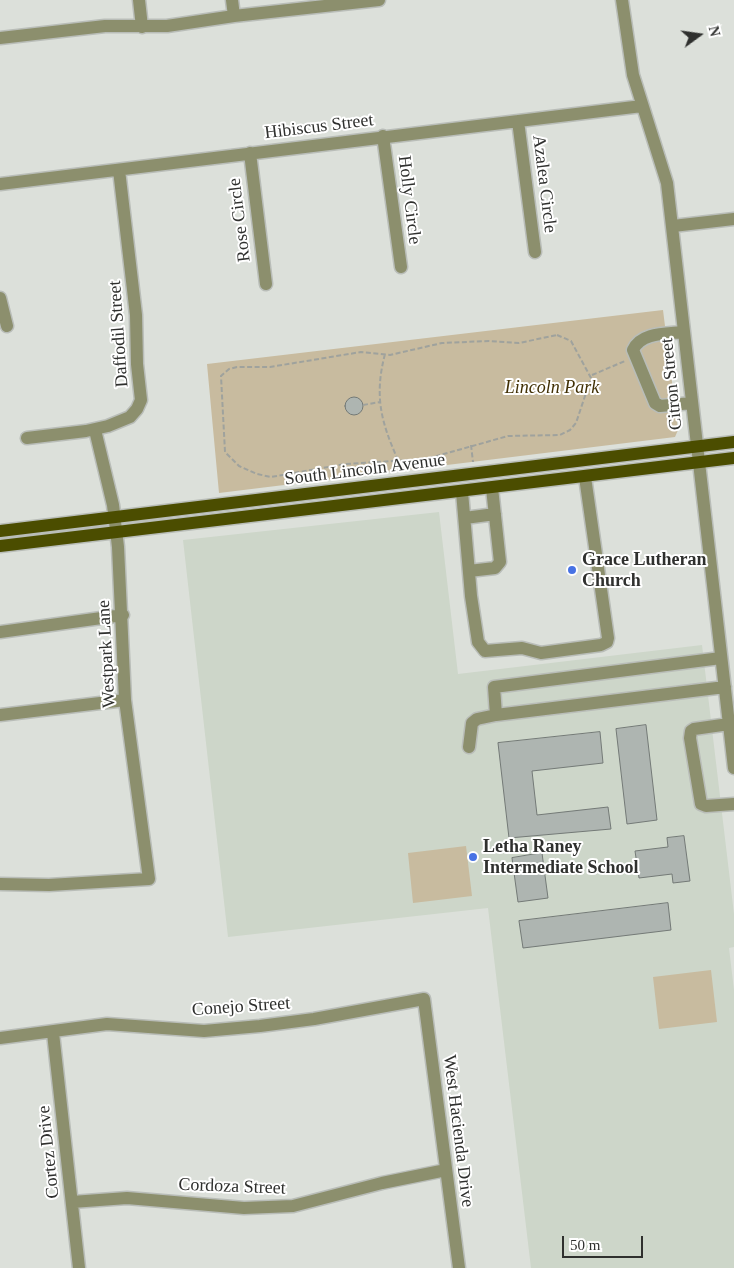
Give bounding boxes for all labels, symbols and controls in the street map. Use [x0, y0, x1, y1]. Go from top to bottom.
north arrow [674, 10, 724, 60]
text: N [706, 25, 723, 38]
street label: Hibiscus Street [263, 110, 375, 144]
street label: Azalea Circle [527, 134, 561, 234]
street label: Holly Circle [393, 154, 425, 246]
street label: Rose Circle [224, 177, 256, 263]
street label: Daffodil Street [104, 280, 134, 388]
street label: Citron Street [656, 337, 688, 431]
park label: Lincoln Park [505, 377, 599, 399]
street label: South Lincoln Avenue [283, 449, 447, 491]
place label: Grace Lutheran Church [582, 549, 706, 592]
marker: Grace Lutheran Church [566, 564, 578, 576]
street label: Westpark Lane [93, 600, 121, 708]
place label: Letha Raney Intermediate School [483, 836, 638, 879]
marker: Letha Raney Intermediate School [467, 851, 479, 863]
street label: Conejo Street [191, 993, 291, 1021]
street label: West Hacienda Drive [438, 1054, 478, 1208]
street label: Cortez Drive [33, 1104, 65, 1200]
street label: Cordoza Street [178, 1174, 286, 1200]
scale bar [564, 1226, 645, 1258]
text: 50 m [570, 1237, 600, 1253]

